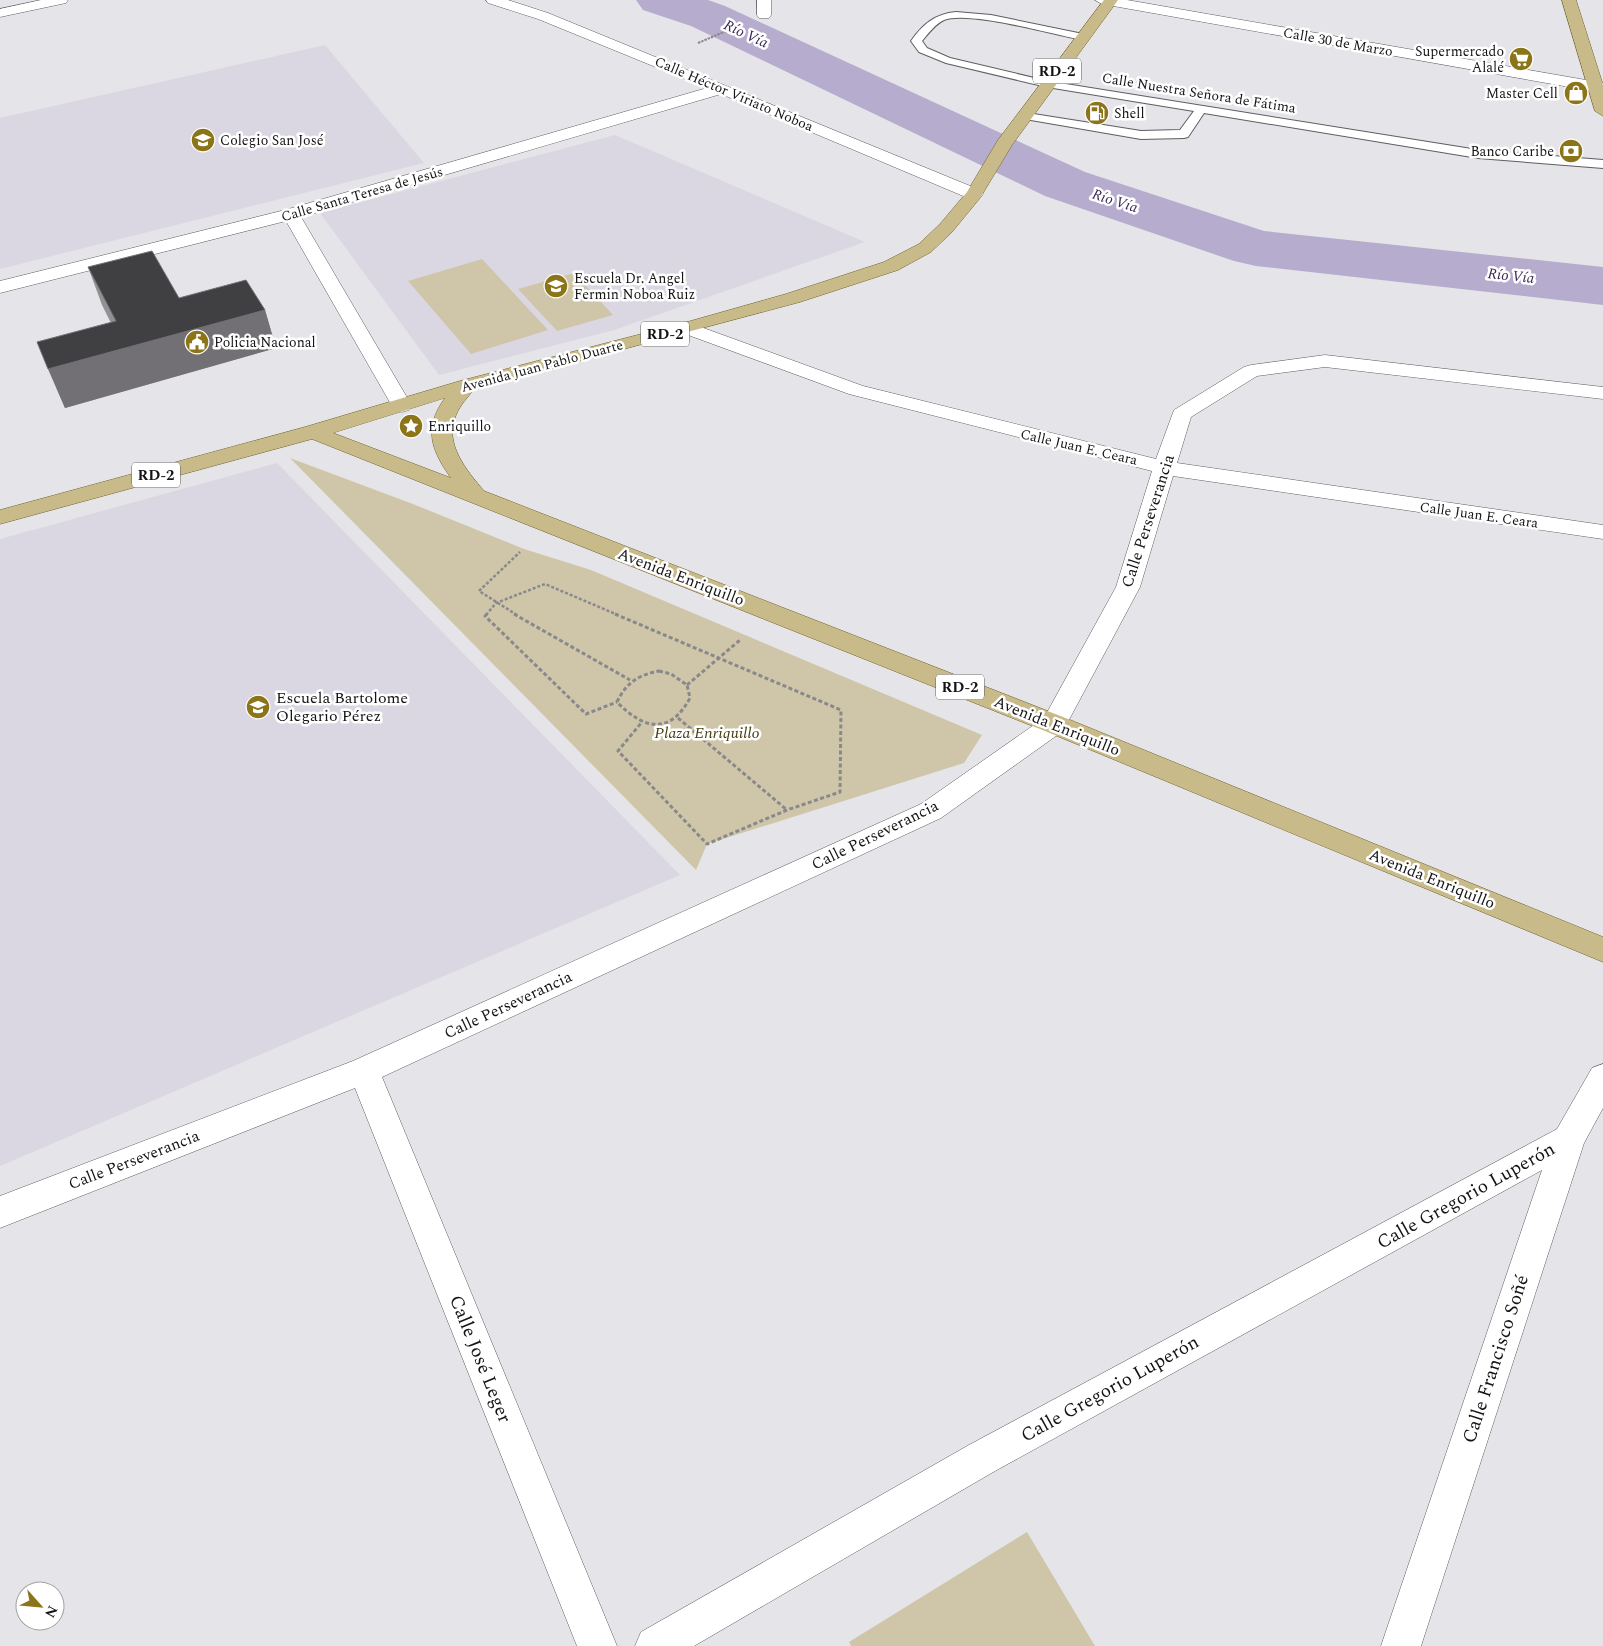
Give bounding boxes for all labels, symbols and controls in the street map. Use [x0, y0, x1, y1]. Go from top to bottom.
water label: Río Vía [720, 14, 772, 54]
street label: Calle 30 de Marzo [1281, 22, 1395, 62]
place label: Supermercado Alalé [1415, 41, 1504, 78]
supermarket icon: Supermercado Alalé [1508, 46, 1534, 72]
street label: Calle Héctor Viriato Noboa [651, 51, 817, 137]
road number: RD-2 [1033, 58, 1081, 84]
street label: Calle Nuestra Señora de Fátima [1101, 67, 1298, 119]
shop icon: Master Cell [1563, 80, 1589, 106]
place label: Master Cell [1486, 83, 1558, 104]
fuel station icon: Shell [1084, 100, 1110, 126]
place label: Shell [1114, 103, 1145, 124]
school or university icon: Colegio San José [190, 127, 216, 153]
place label: Colegio San José [220, 130, 324, 151]
bank icon: Banco Caribe [1558, 138, 1584, 164]
place label: Banco Caribe [1470, 141, 1554, 162]
street label: Calle Santa Teresa de Jesús [278, 161, 446, 227]
water label: Río Vía [1089, 183, 1141, 219]
water label: Río Vía [1486, 262, 1536, 290]
place label: Escuela Dr. Angel Fermin Noboa Ruiz [574, 268, 695, 305]
school or university icon: Escuela Dr. Angel Fermin Noboa Ruiz [543, 273, 569, 299]
road number: RD-2 [641, 322, 689, 346]
public building icon: Policia Nacional [184, 329, 210, 355]
place label: Policia Nacional [214, 332, 316, 353]
street label: Avenida Juan Pablo Duarte [459, 334, 626, 398]
place icon: Enriquillo [398, 413, 424, 439]
place label: Enriquillo [428, 416, 491, 437]
street label: Calle Juan E. Ceara [1018, 423, 1140, 471]
street label: Calle Perseverancia [1115, 451, 1181, 591]
road number: RD-2 [132, 462, 180, 488]
street label: Calle Juan E. Ceara [1418, 496, 1540, 534]
street label: Avenida Enriquillo [614, 542, 748, 612]
road number: RD-2 [936, 674, 984, 700]
place label: Escuela Bartolome Olegario Pérez [276, 686, 408, 728]
street label: Avenida Enriquillo [990, 690, 1124, 762]
school or university icon: Escuela Bartolome Olegario Pérez [245, 694, 271, 720]
park label: Plaza Enriquillo [654, 721, 760, 745]
street label: Calle Perseverancia [807, 794, 943, 876]
street label: Avenida Enriquillo [1365, 843, 1499, 915]
street label: Calle Perseverancia [440, 965, 576, 1045]
street label: Calle Perseverancia [65, 1124, 203, 1196]
street label: Calle Gregorio Luperón [1372, 1135, 1560, 1257]
street label: Calle Francisco Soñé [1455, 1271, 1537, 1447]
street label: Calle José Leger [441, 1291, 519, 1428]
street label: Calle Gregorio Luperón [1016, 1328, 1204, 1450]
north arrow [15, 1581, 65, 1631]
text: N [39, 1602, 63, 1622]

